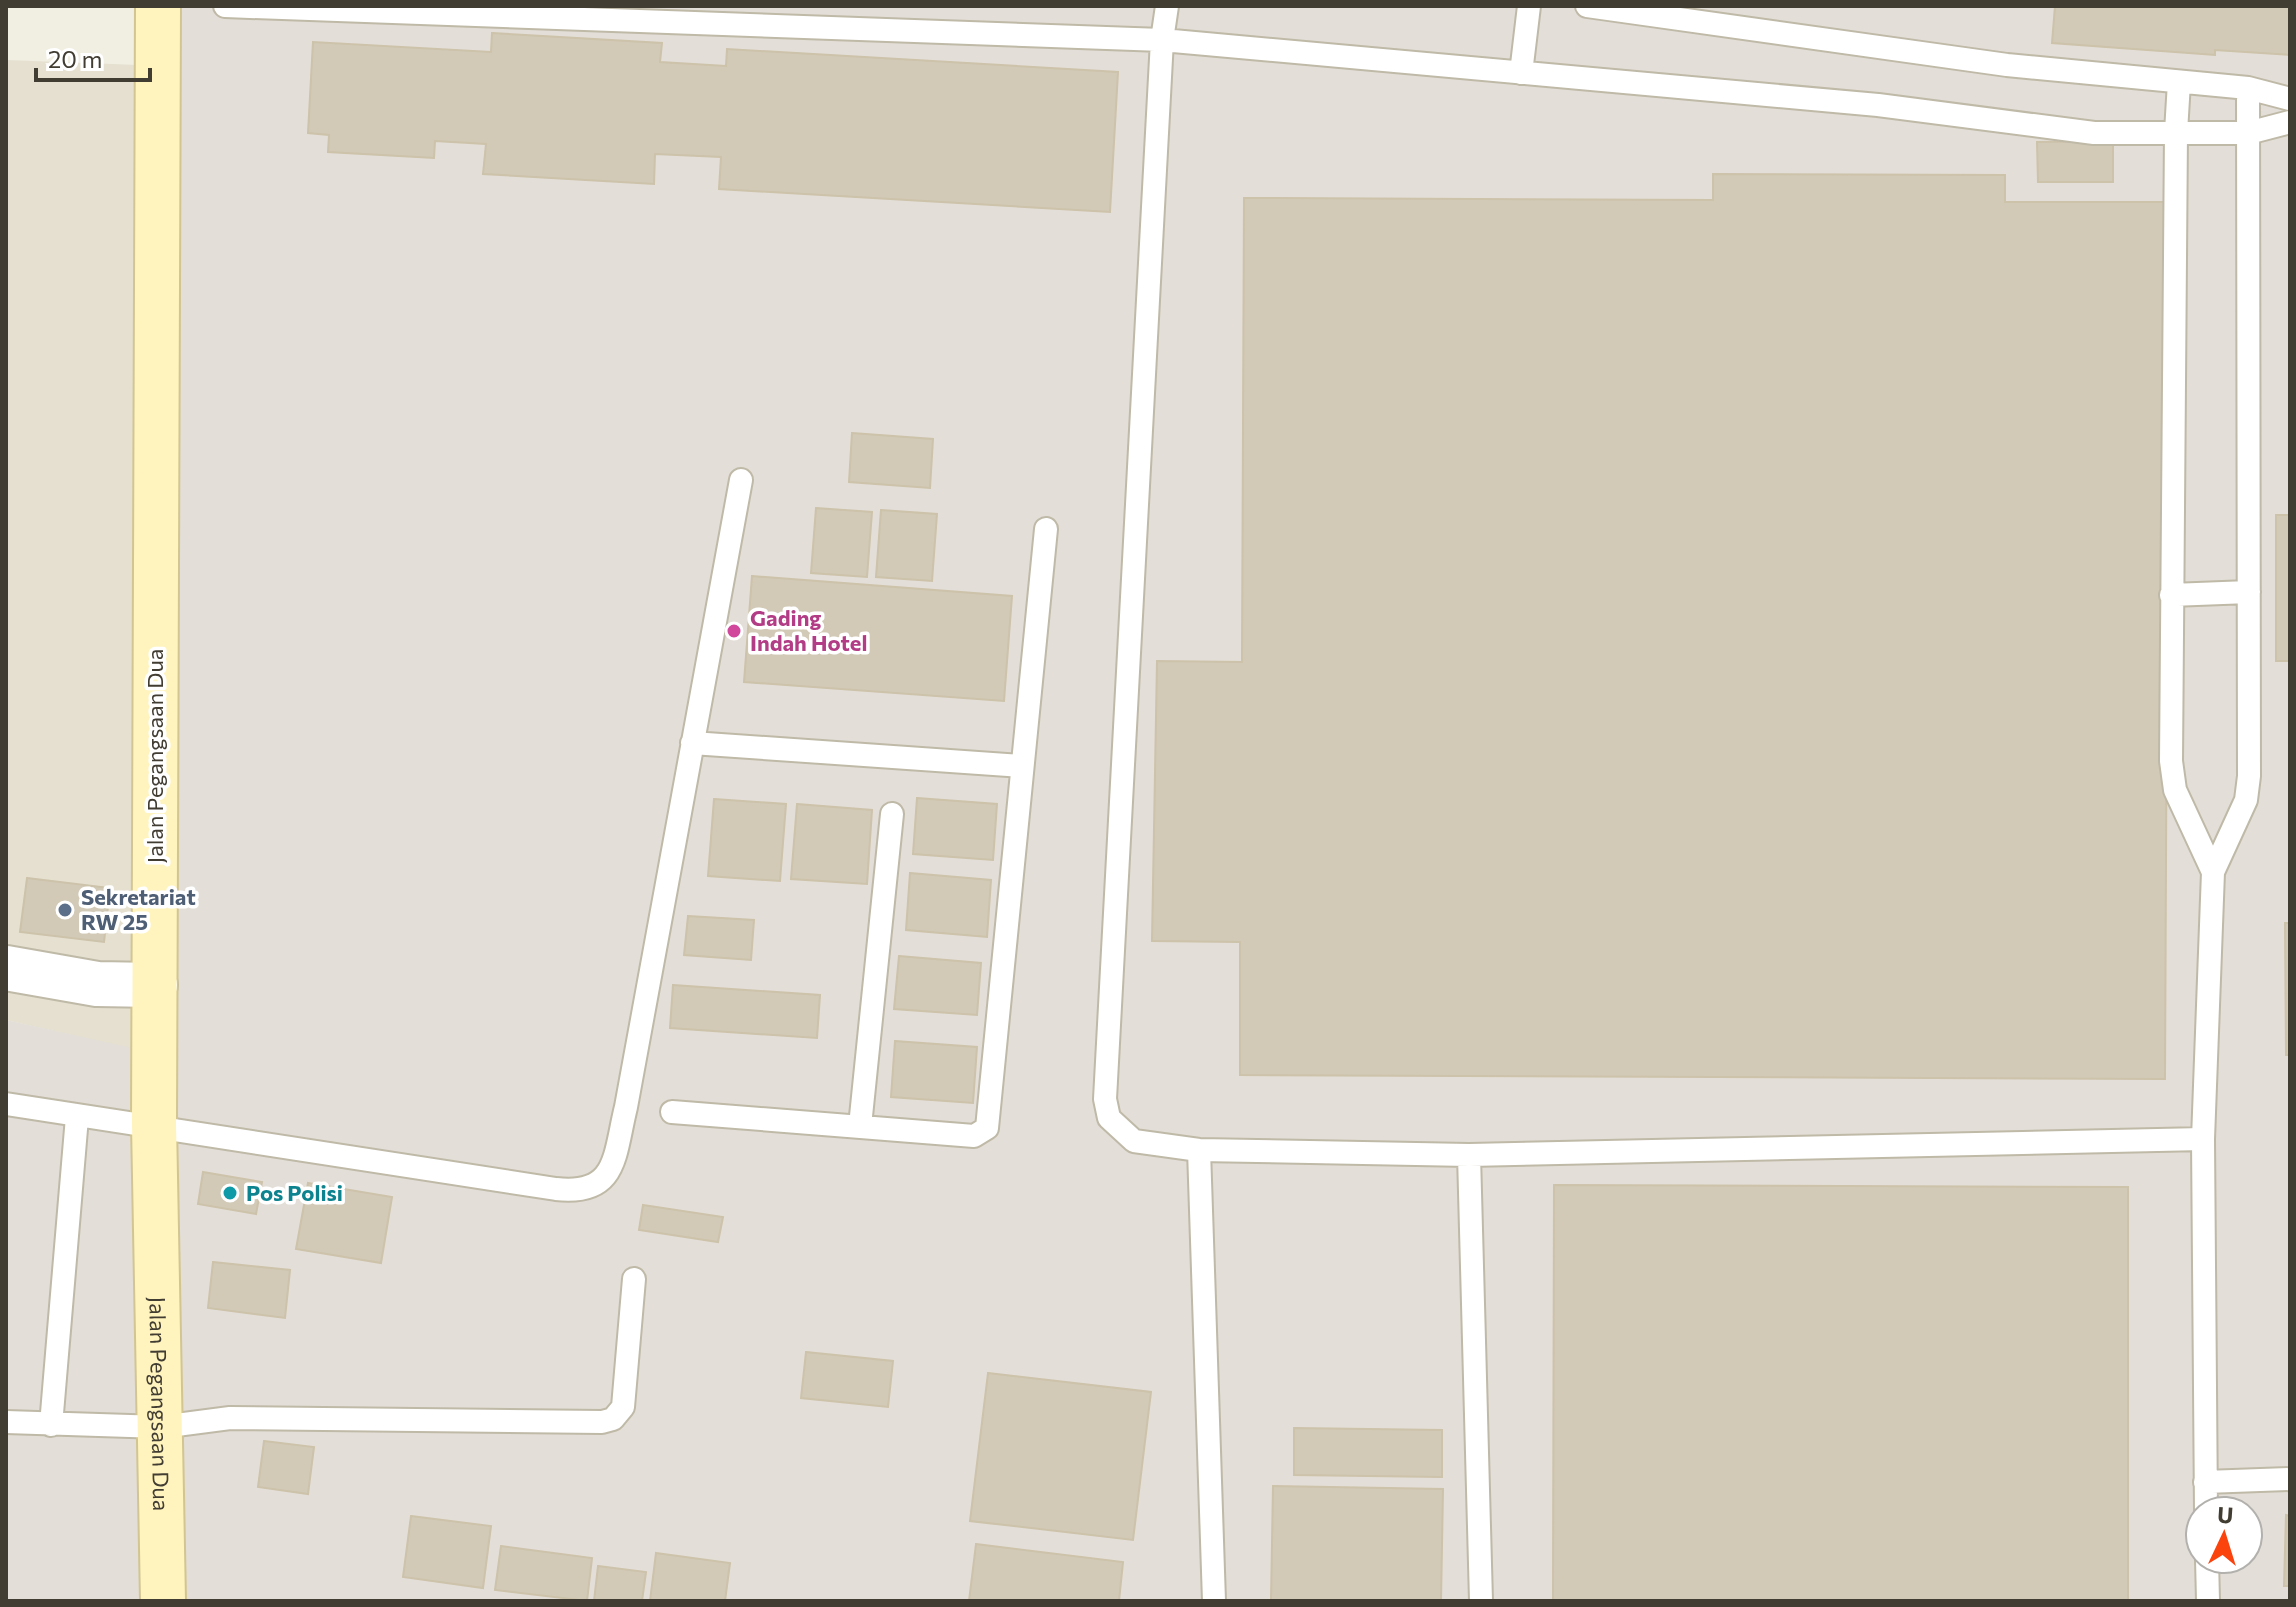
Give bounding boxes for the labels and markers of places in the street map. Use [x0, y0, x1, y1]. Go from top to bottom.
place label: Gading Indah Hotel [750, 604, 867, 656]
marker: Gading Indah Hotel [725, 622, 743, 640]
place label: Sekretariat RW 25 [81, 883, 196, 935]
marker: Sekretariat RW 25 [56, 901, 74, 919]
place label: Pos Polisi [246, 1179, 343, 1206]
marker: Pos Polisi [221, 1184, 239, 1202]

